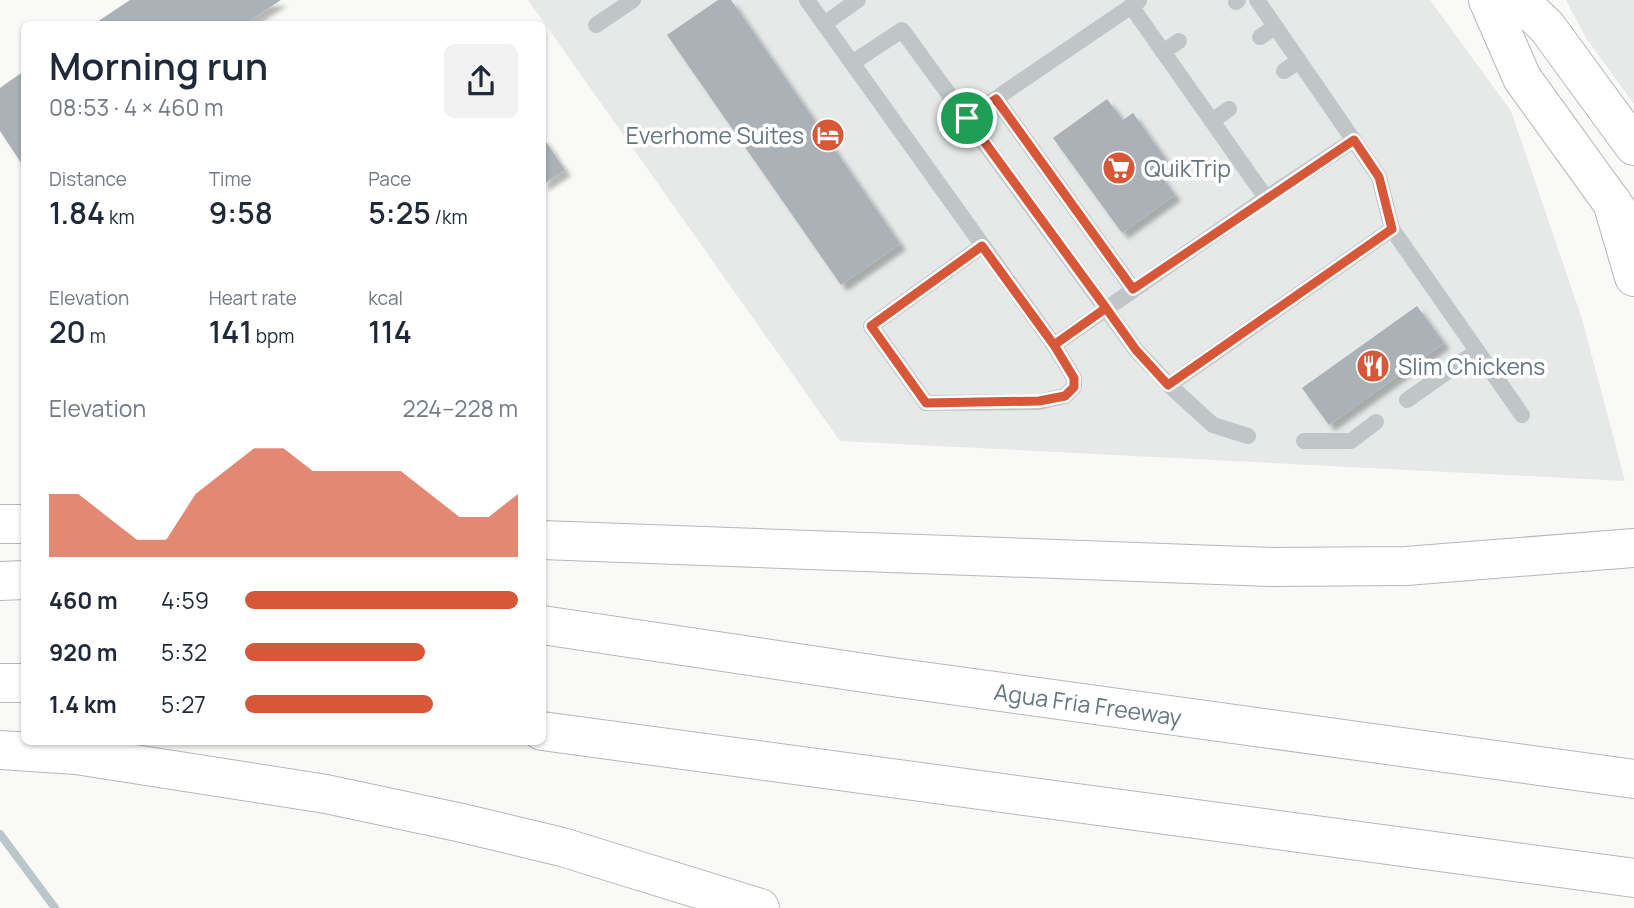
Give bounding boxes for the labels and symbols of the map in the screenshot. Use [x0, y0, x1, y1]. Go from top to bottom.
pin [937, 88, 997, 148]
hotel icon: Everhome Suites [809, 116, 847, 154]
place label: Everhome Suites [626, 119, 804, 151]
supermarket icon: QuikTrip [1100, 149, 1138, 187]
place label: QuikTrip [1144, 152, 1231, 184]
restaurant icon: Slim Chickens [1354, 347, 1392, 385]
place label: Slim Chickens [1398, 350, 1545, 382]
street label: Agua Fria Freeway [992, 675, 1184, 733]

